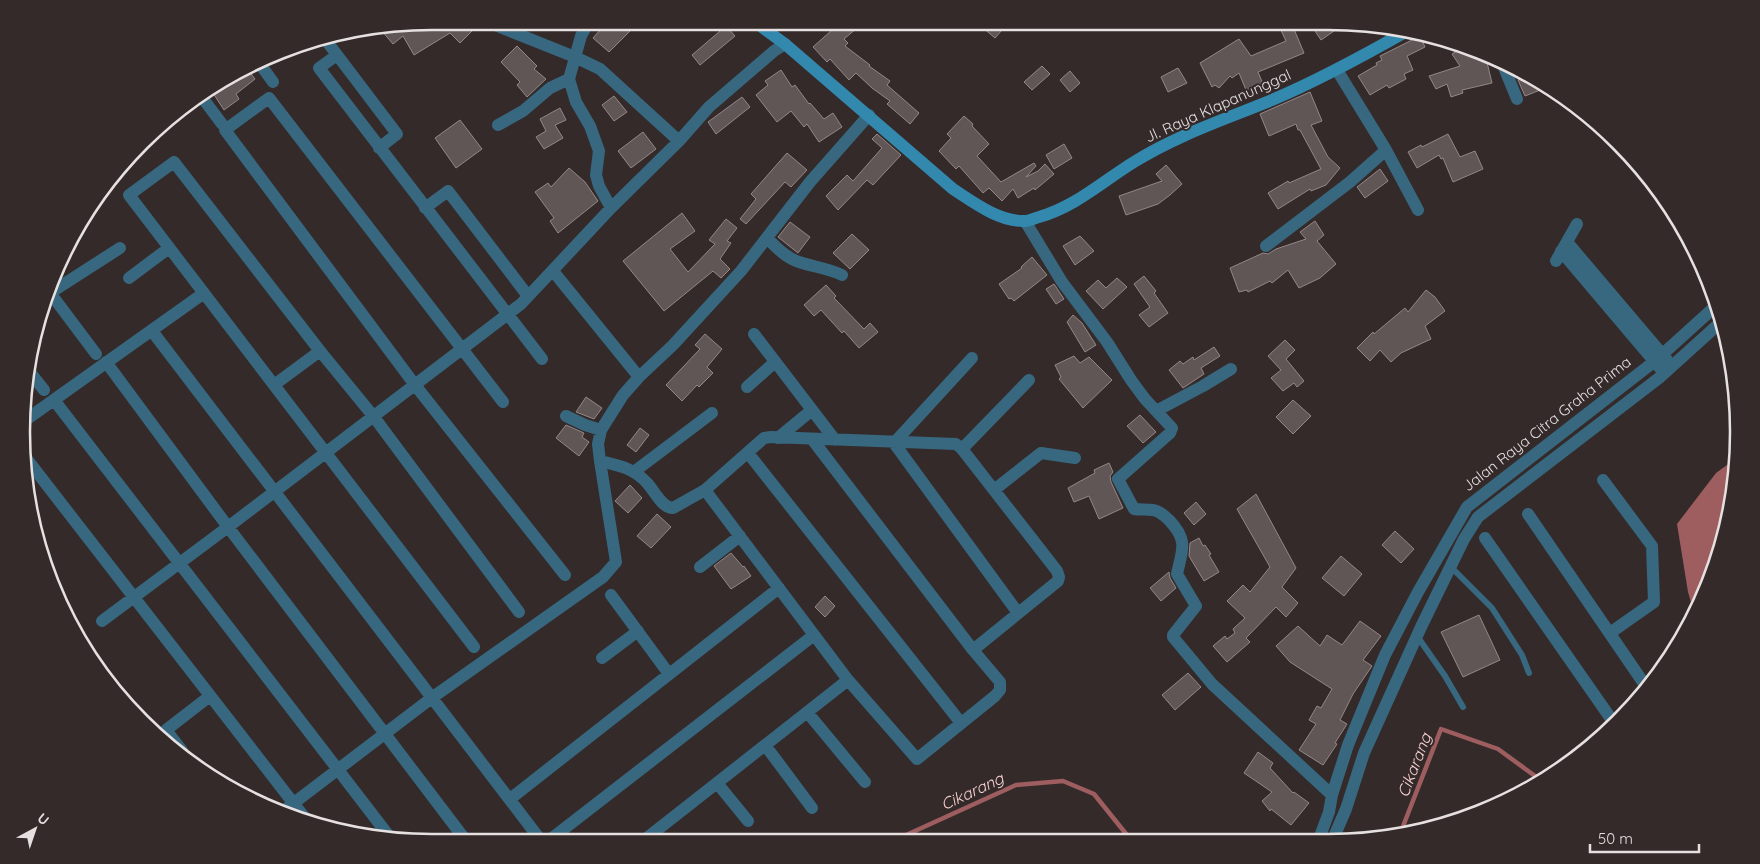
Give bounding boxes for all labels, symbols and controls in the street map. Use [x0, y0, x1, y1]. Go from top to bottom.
street label: Jl. Raya Klapanunggal [1142, 65, 1294, 146]
street label: Jalan Raya Citra Graha Prima [1459, 352, 1635, 495]
water label: Cikarang [1393, 729, 1436, 800]
water label: Cikarang [937, 767, 1007, 814]
north arrow [10, 804, 60, 854]
text: U [34, 809, 53, 829]
scale bar [1590, 822, 1699, 854]
text: 50 m [1598, 829, 1633, 848]

